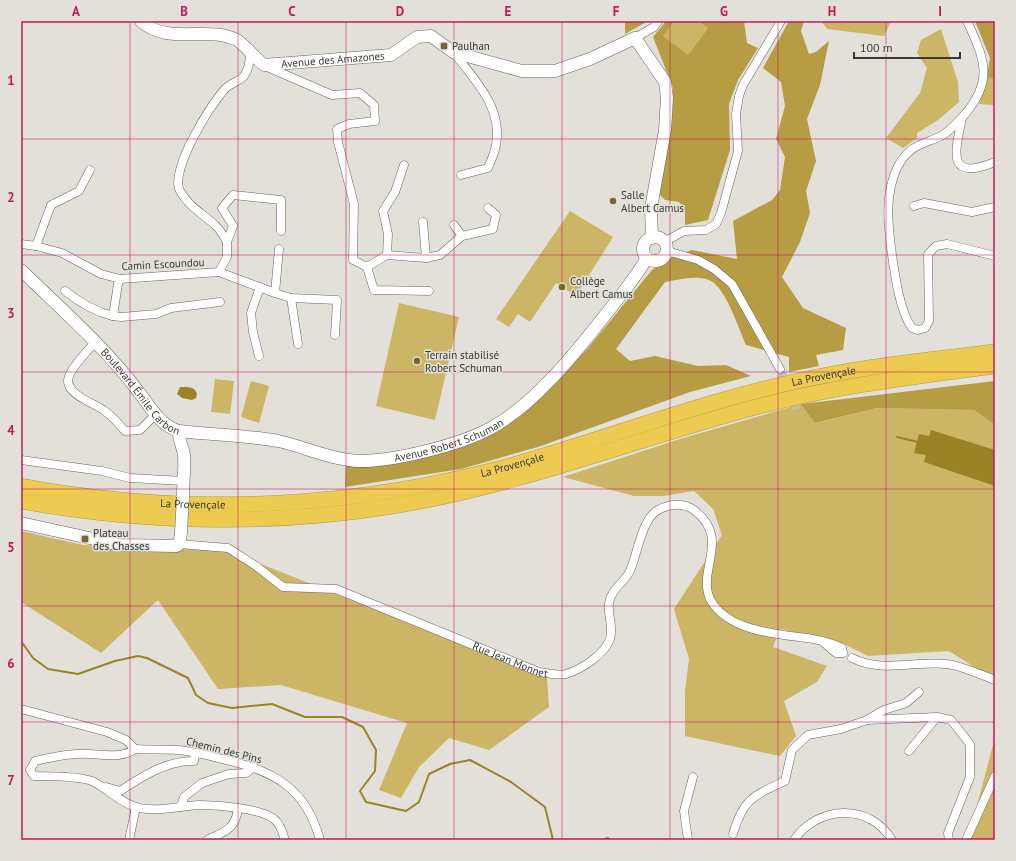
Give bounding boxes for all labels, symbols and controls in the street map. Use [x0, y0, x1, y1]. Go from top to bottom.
text: A [72, 3, 80, 20]
text: B [180, 3, 188, 20]
text: C [288, 3, 296, 20]
text: D [396, 3, 404, 20]
text: E [505, 3, 512, 20]
text: F [613, 3, 620, 20]
text: G [720, 3, 728, 20]
text: H [828, 3, 836, 20]
text: I [938, 3, 942, 20]
scale bar [854, 34, 960, 60]
place label: Paulhan [452, 39, 490, 53]
text: 100 m [860, 40, 893, 55]
marker: Paulhan [439, 41, 449, 51]
street label: Avenue des Amazones [281, 48, 386, 71]
text: 1 [7, 72, 15, 89]
place label: Salle Albert Camus [621, 188, 684, 215]
text: 2 [7, 189, 15, 206]
marker: Salle Albert Camus [608, 196, 618, 206]
street label: Camin Escoundou [121, 255, 205, 273]
place label: Collège Albert Camus [570, 274, 633, 301]
marker: Collège Albert Camus [557, 282, 567, 292]
text: 3 [7, 305, 15, 322]
street label: Boulevard Émile Carbon [98, 345, 182, 438]
place label: Terrain stabilisé Robert Schuman [425, 348, 502, 375]
marker: Terrain stabilisé Robert Schuman [412, 356, 422, 366]
street label: La Provençale [790, 363, 857, 389]
street label: Avenue Robert Schuman [393, 415, 506, 465]
text: 4 [7, 422, 15, 439]
street label: La Provençale [479, 449, 546, 480]
street label: La Provençale [160, 496, 226, 512]
place label: Plateau des Chasses [93, 526, 150, 553]
marker: Plateau des Chasses [80, 534, 90, 544]
text: 5 [7, 539, 15, 556]
street label: Rue Jean Monnet [471, 639, 549, 680]
text: 6 [7, 655, 15, 672]
street label: Chemin des Pins [185, 734, 264, 766]
text: 7 [7, 772, 15, 789]

